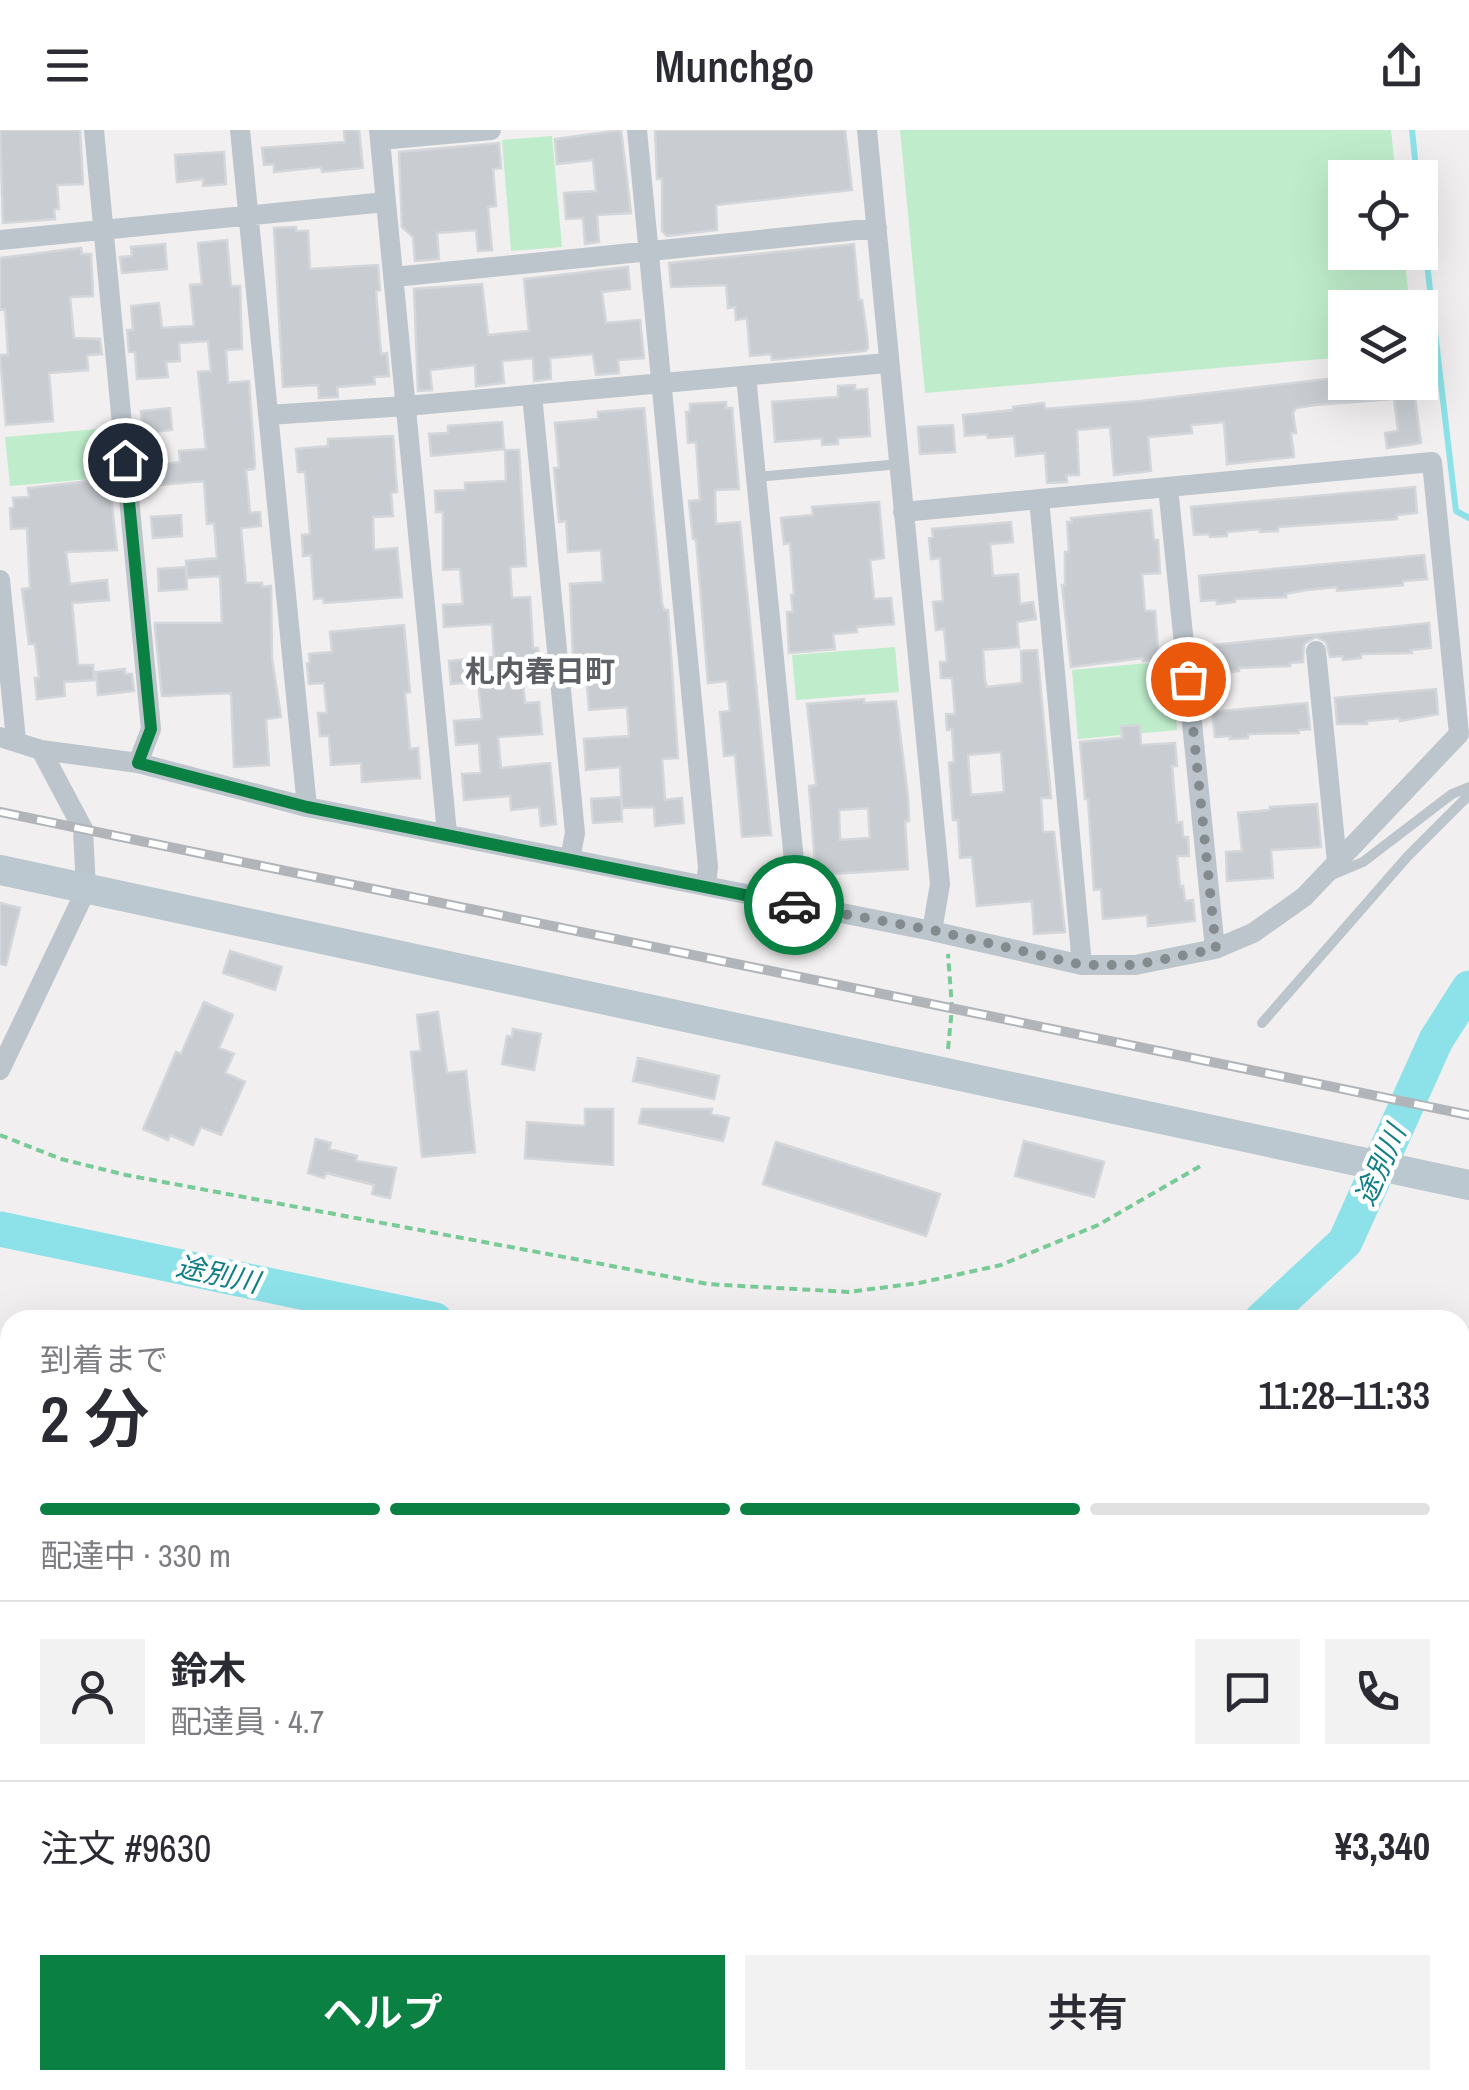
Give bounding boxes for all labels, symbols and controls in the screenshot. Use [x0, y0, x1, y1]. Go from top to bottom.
text: Munchgo [655, 35, 814, 96]
icon: menu [40, 38, 95, 93]
icon: share [1374, 38, 1429, 93]
map controls [1328, 160, 1438, 400]
button: locate [1328, 160, 1438, 270]
button: layers [1328, 290, 1438, 400]
pin [83, 418, 168, 503]
icon: home [98, 433, 153, 488]
pin [1146, 637, 1231, 722]
district label: 札内春日町 [465, 651, 615, 691]
icon: bag [1161, 652, 1216, 707]
courier [744, 855, 844, 955]
icon: car [767, 878, 822, 933]
water label: 途別川 [1346, 1116, 1416, 1211]
water label: 途別川 [173, 1247, 266, 1302]
text: 到着まで [40, 1338, 168, 1381]
text: 11:28–11:33 [1258, 1370, 1430, 1421]
text: 2 分 [40, 1375, 149, 1462]
text: 配達中 · 330 m [40, 1534, 231, 1577]
button: person [40, 1639, 145, 1744]
button: chat [1195, 1639, 1300, 1744]
button: phone [1325, 1639, 1430, 1744]
text: 鈴木 [170, 1645, 246, 1696]
text: 配達員 · 4.7 [170, 1700, 324, 1743]
text: ¥3,340 [1335, 1821, 1430, 1872]
text: 注文 #9630 [40, 1823, 211, 1874]
button: ヘルプ [40, 1955, 725, 2070]
button: 共有 [745, 1955, 1430, 2070]

